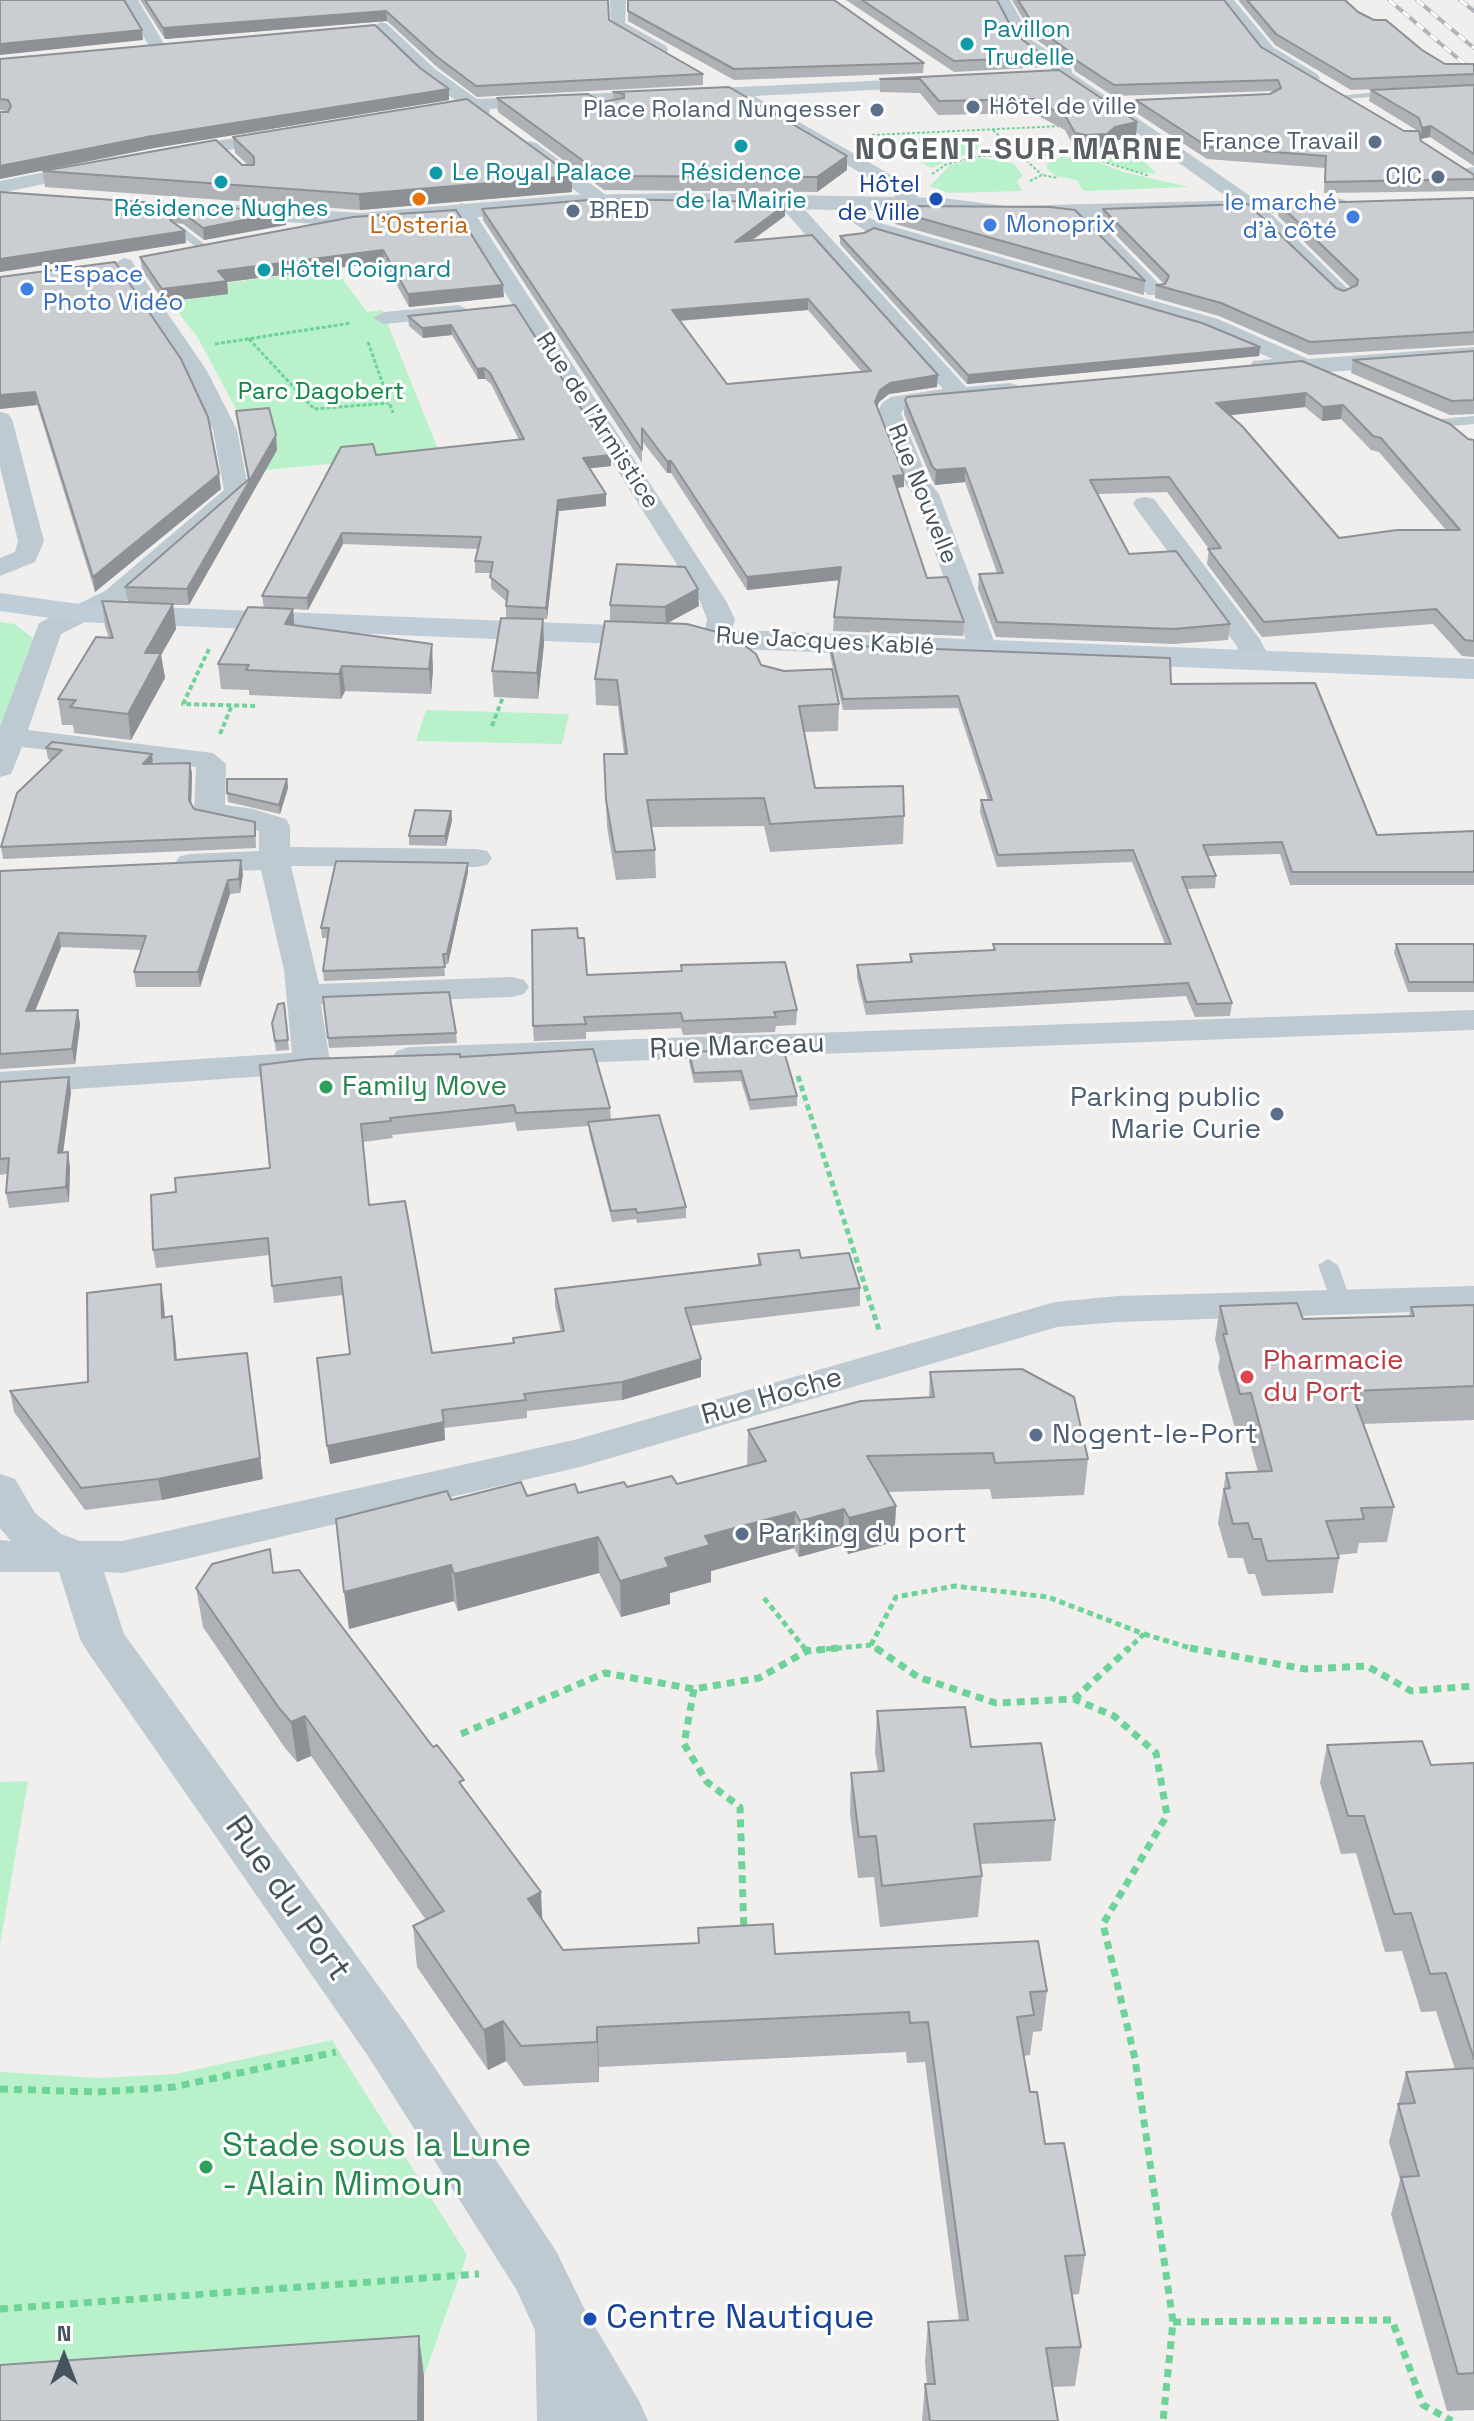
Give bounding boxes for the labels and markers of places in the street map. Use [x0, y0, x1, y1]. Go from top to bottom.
place label: Pavillon Trudelle [983, 16, 1075, 72]
marker: Pavillon Trudelle [958, 35, 976, 53]
place label: Hôtel de ville [989, 93, 1137, 121]
place label: Place Roland Nungesser [583, 96, 861, 124]
marker: Hôtel de ville [964, 98, 982, 116]
marker: Place Roland Nungesser [868, 101, 886, 119]
place label: France Travail [1202, 128, 1359, 156]
marker: France Travail [1366, 133, 1384, 151]
marker: Résidence de la Mairie [732, 137, 750, 155]
place label: Le Royal Palace [452, 159, 632, 187]
place label: Résidence de la Mairie [675, 159, 807, 215]
place label: CIC [1385, 163, 1422, 191]
marker: Le Royal Palace [427, 164, 445, 182]
marker: CIC [1429, 168, 1447, 186]
place label: Hôtel de Ville [837, 171, 920, 227]
marker: Résidence Nughes [212, 173, 230, 191]
place label: le marché d'à côté [1224, 189, 1337, 245]
marker: L'Osteria [410, 190, 428, 208]
marker: Hôtel de Ville [927, 190, 945, 208]
place label: Résidence Nughes [114, 195, 328, 223]
place label: BRED [589, 197, 649, 225]
marker: BRED [564, 202, 582, 220]
marker: le marché d'à côté [1344, 208, 1362, 226]
place label: Monoprix [1006, 211, 1116, 239]
place label: L'Osteria [370, 212, 468, 240]
marker: Monoprix [981, 216, 999, 234]
place label: Hôtel Coignard [280, 256, 451, 284]
place label: L'Espace Photo Vidéo [43, 261, 183, 317]
marker: Hôtel Coignard [255, 261, 273, 279]
marker: L'Espace Photo Vidéo [18, 280, 36, 298]
place label: Family Move [342, 1070, 507, 1104]
marker: Family Move [317, 1078, 335, 1096]
place label: Parking public Marie Curie [1070, 1081, 1261, 1147]
marker: Parking public Marie Curie [1268, 1105, 1286, 1123]
place label: Pharmacie du Port [1263, 1344, 1404, 1410]
marker: Pharmacie du Port [1238, 1368, 1256, 1386]
place label: Nogent-le-Port [1052, 1418, 1258, 1452]
marker: Nogent-le-Port [1027, 1426, 1045, 1444]
place label: Parking du port [758, 1517, 967, 1551]
marker: Parking du port [733, 1525, 751, 1543]
place label: Stade sous la Lune - Alain Mimoun [222, 2127, 531, 2206]
marker: Stade sous la Lune - Alain Mimoun [197, 2158, 215, 2176]
place label: Centre Nautique [606, 2299, 874, 2339]
marker: Centre Nautique [581, 2310, 599, 2328]

